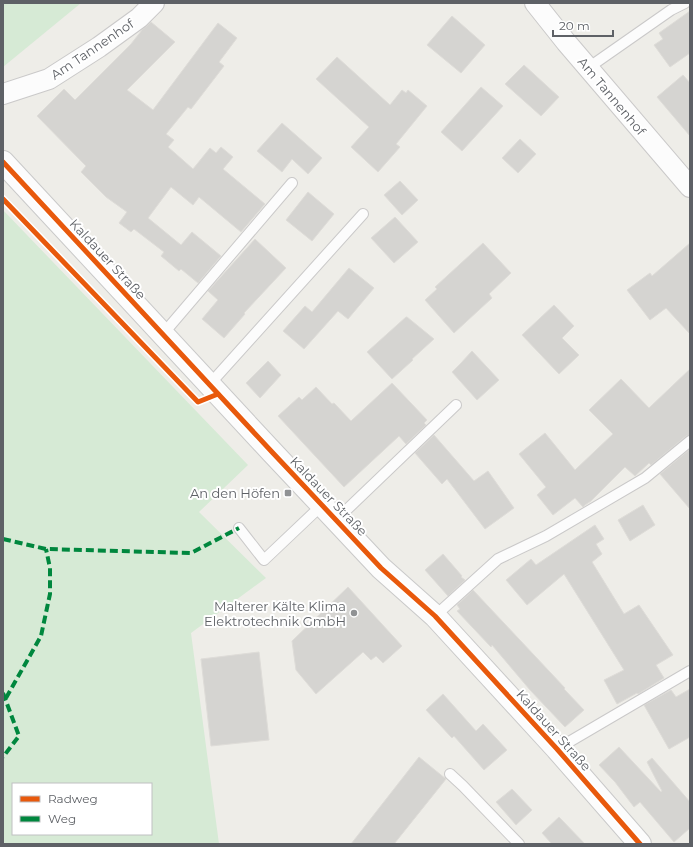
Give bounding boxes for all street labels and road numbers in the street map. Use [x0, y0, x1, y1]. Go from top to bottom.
street label: Am Tannenhof [47, 15, 137, 83]
street label: Am Tannenhof [575, 54, 650, 139]
street label: Kaldauer Straße [67, 215, 149, 303]
street label: Kaldauer Straße [287, 453, 371, 539]
street label: Kaldauer Straße [513, 686, 595, 774]

